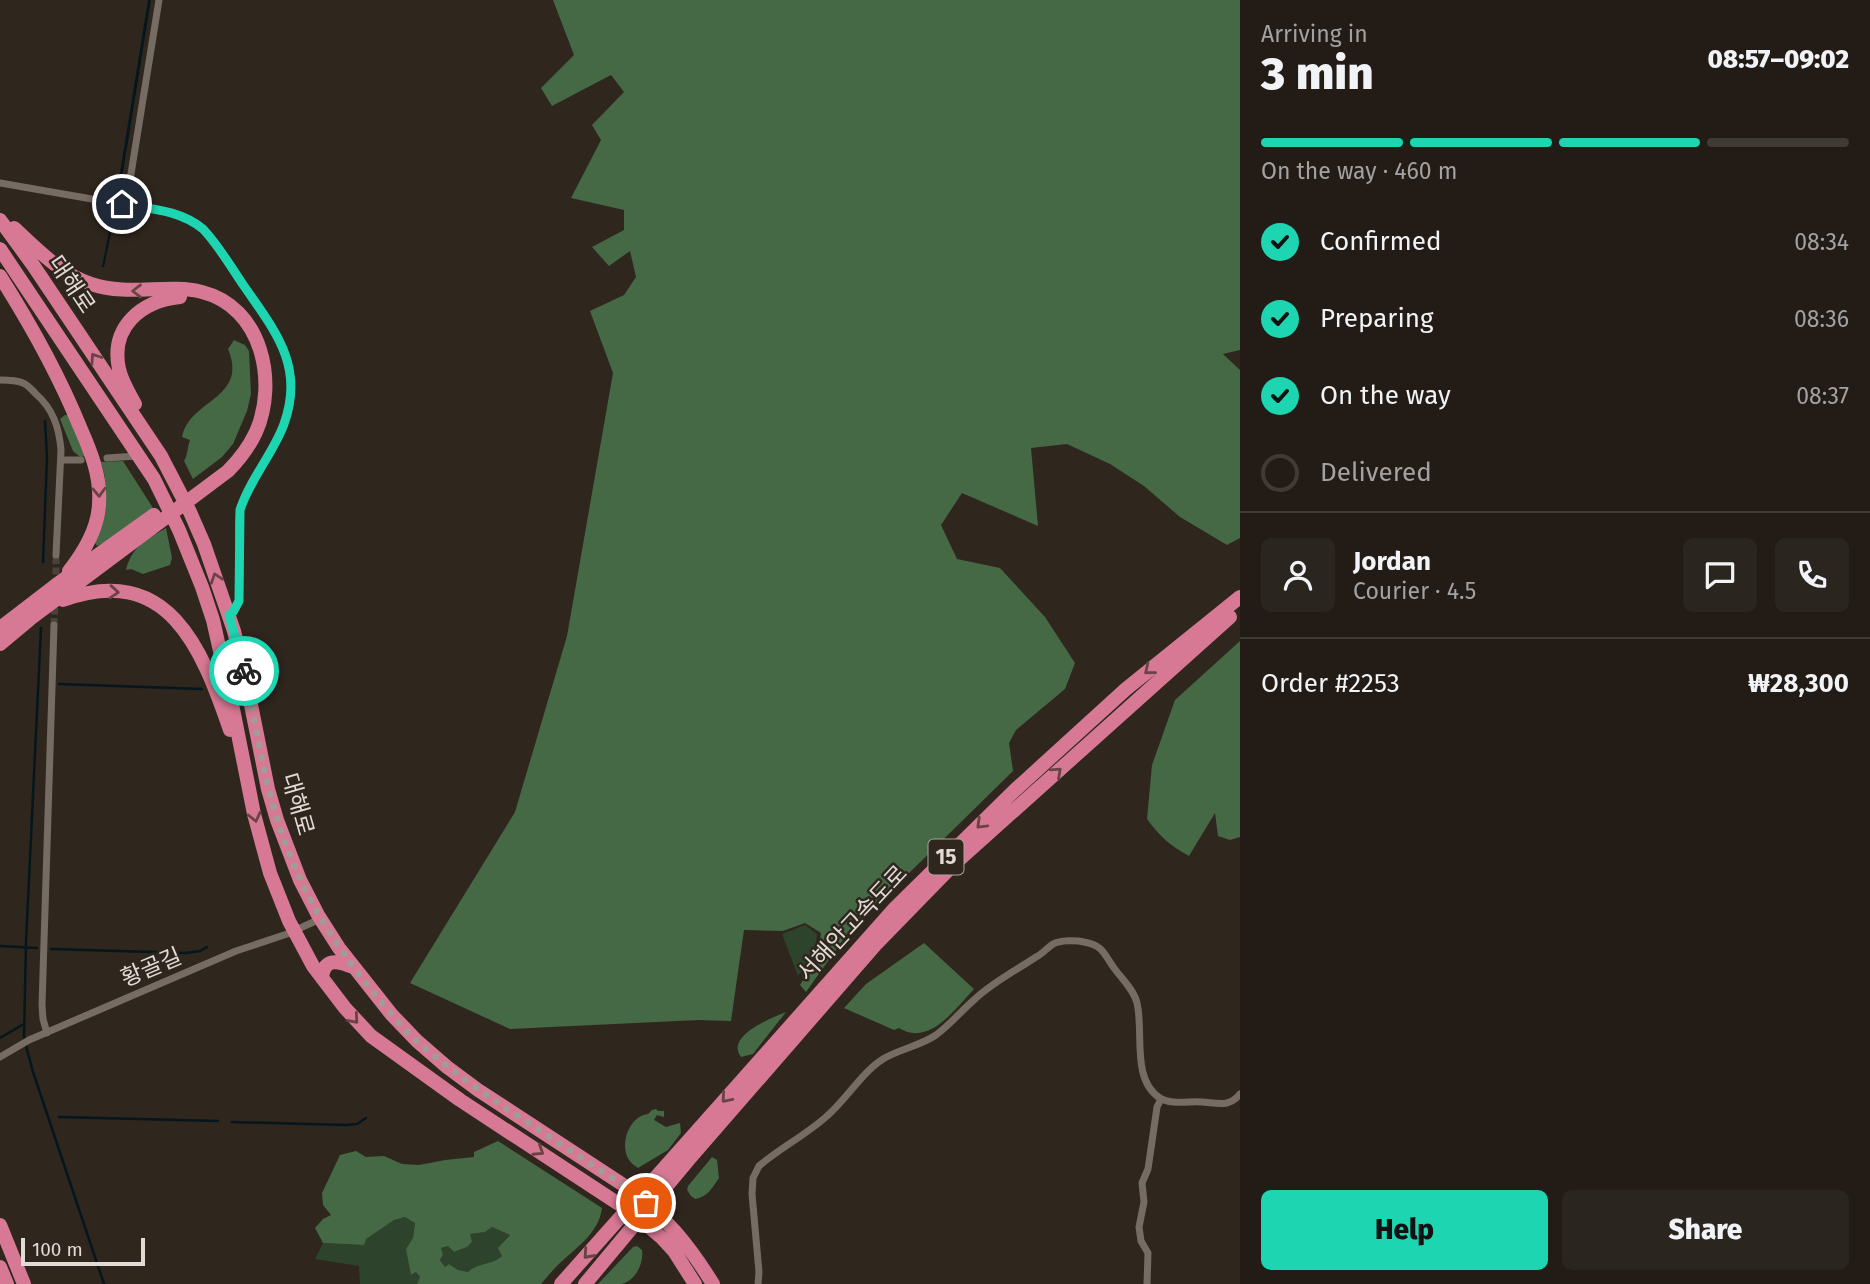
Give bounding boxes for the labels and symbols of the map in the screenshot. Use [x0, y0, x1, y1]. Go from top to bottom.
pin [92, 174, 152, 234]
street label: 대해로 [43, 250, 101, 318]
one-way arrow [132, 283, 142, 299]
one-way arrow [91, 353, 103, 366]
one-way arrow [91, 487, 106, 498]
one-way arrow [210, 572, 224, 584]
one-way arrow [109, 584, 120, 599]
courier [209, 636, 279, 706]
one-way arrow [1144, 662, 1157, 674]
one-way arrow [1049, 767, 1062, 780]
street label: 대해로 [276, 770, 320, 838]
one-way arrow [247, 811, 261, 823]
one-way arrow [976, 815, 989, 828]
road number: 15 [928, 840, 964, 874]
street label: 서해안고속도로 [791, 859, 913, 987]
street label: 황골길 [116, 942, 186, 992]
one-way arrow [346, 1011, 358, 1024]
one-way arrow [722, 1089, 734, 1102]
one-way arrow [531, 1143, 544, 1155]
pin [616, 1173, 676, 1233]
scale bar [21, 1235, 145, 1267]
one-way arrow [584, 1246, 596, 1259]

